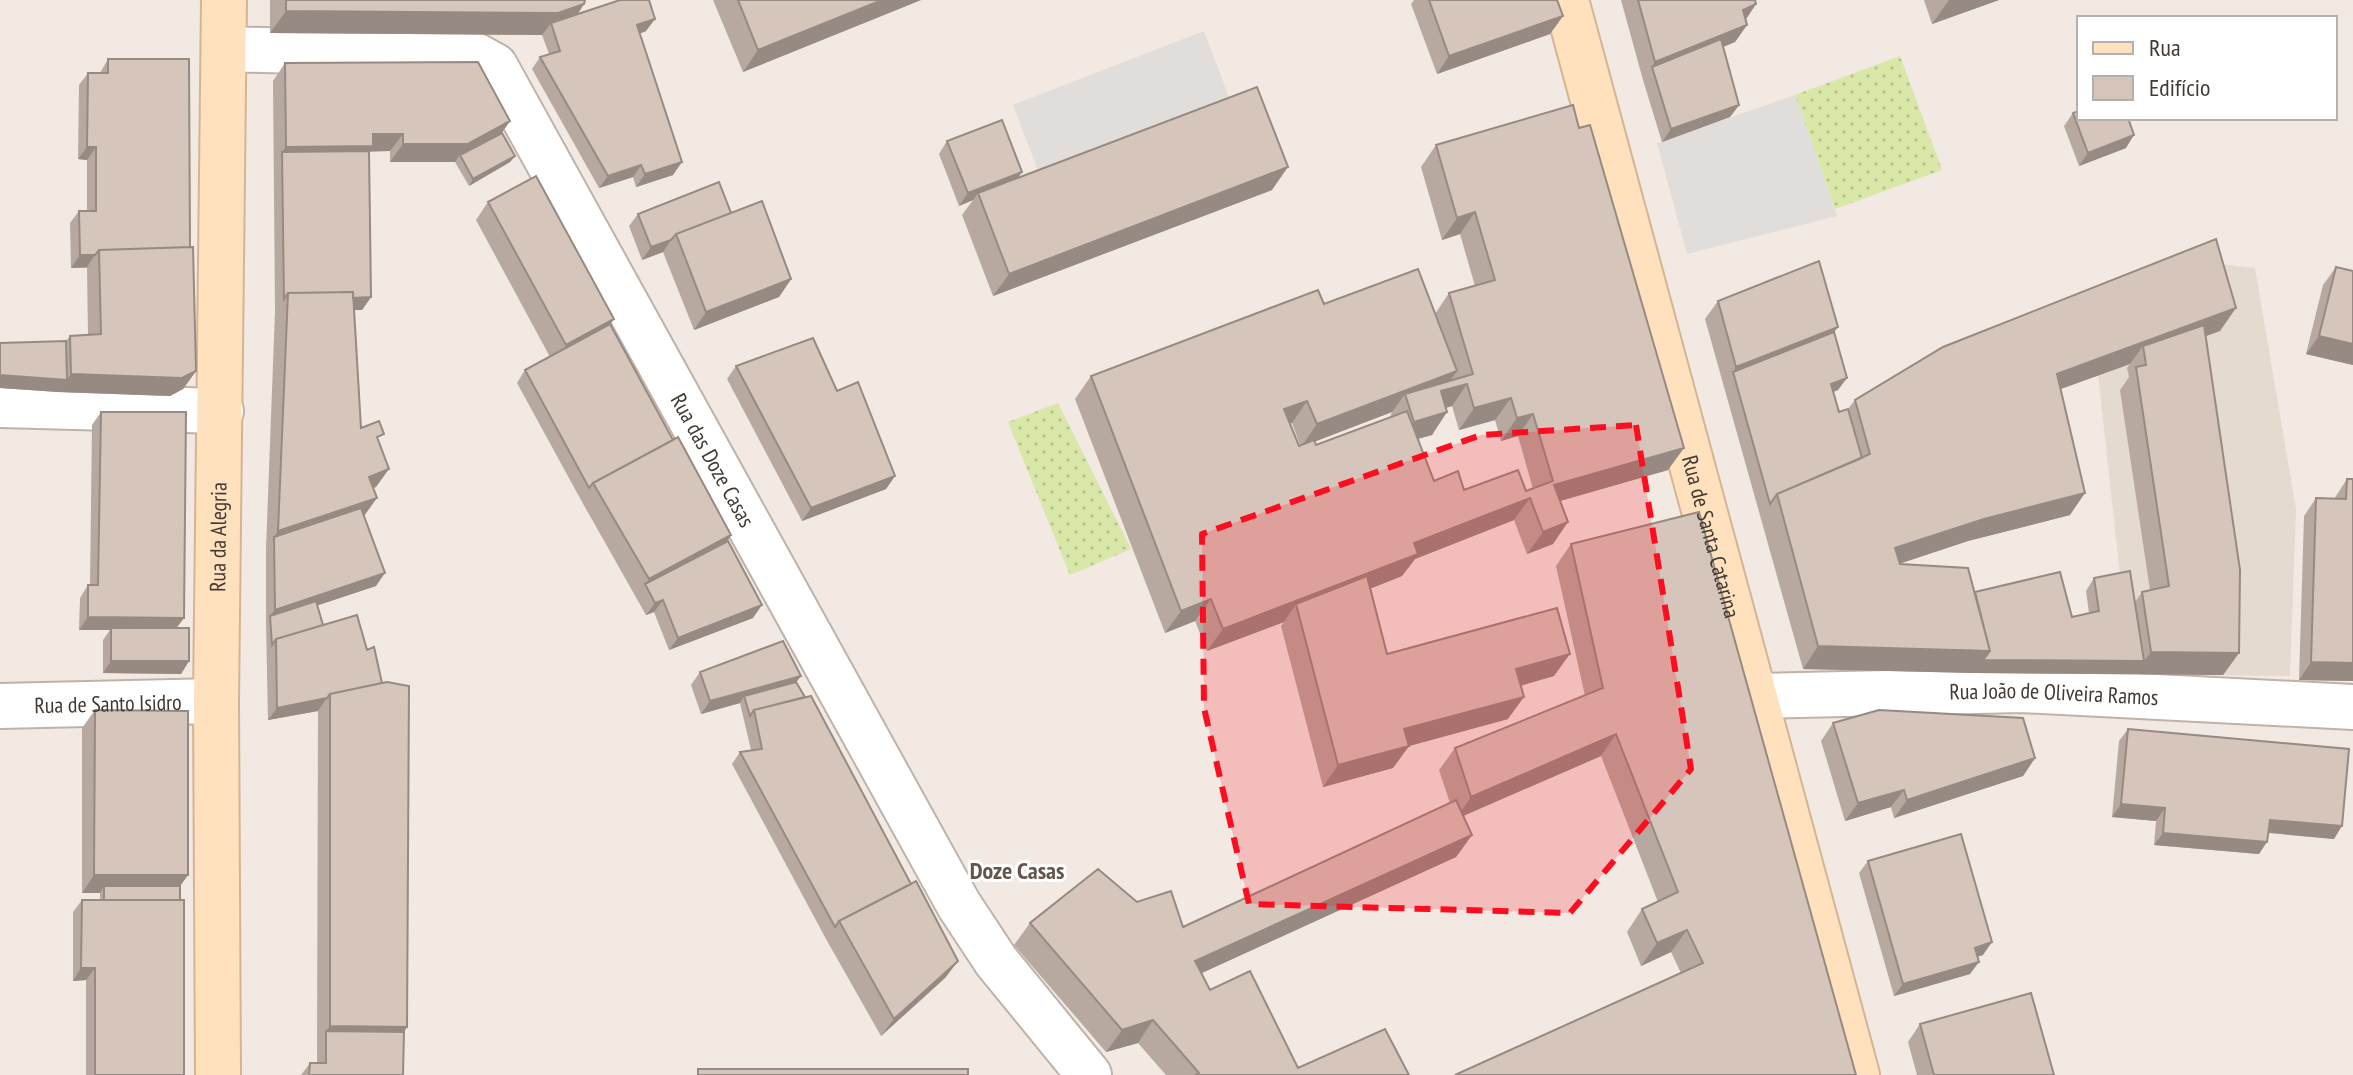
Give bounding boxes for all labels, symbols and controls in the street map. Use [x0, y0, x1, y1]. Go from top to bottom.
legend [2077, 16, 2337, 120]
text: Rua [2149, 32, 2181, 63]
text: Edifício [2149, 72, 2210, 103]
street label: Rua das Doze Casas [665, 388, 761, 532]
street label: Rua de Santa Catarina [1676, 452, 1747, 621]
street label: Rua da Alegria [203, 482, 232, 592]
street label: Rua João de Oliveira Ramos [1949, 676, 2159, 711]
street label: Rua de Santo Isidro [34, 688, 182, 719]
district label: Doze Casas [970, 855, 1064, 886]

